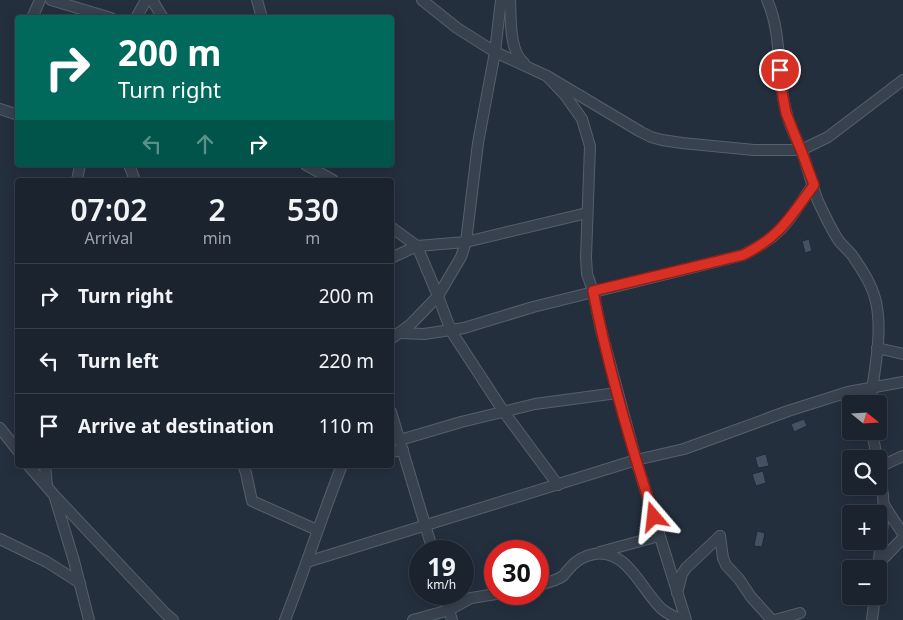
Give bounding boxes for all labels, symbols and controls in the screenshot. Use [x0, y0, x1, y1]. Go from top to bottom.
text: 200 m [118, 29, 221, 76]
icon: right [35, 35, 100, 100]
pin [759, 49, 801, 91]
icon: arrive [766, 56, 794, 84]
text: Turn right [118, 74, 221, 104]
icon: left [138, 130, 166, 158]
icon: ahead [191, 130, 219, 158]
icon: right [244, 130, 272, 158]
text: 07:02 [70, 189, 147, 230]
text: 2 [209, 189, 226, 230]
text: 530 [287, 189, 339, 230]
text: Arrival [84, 227, 133, 249]
text: min [203, 227, 232, 249]
text: m [305, 227, 320, 249]
icon: right [35, 282, 63, 310]
text: Turn right [78, 283, 173, 309]
text: 200 m [319, 283, 374, 309]
icon: left [35, 347, 63, 375]
text: Turn left [78, 348, 159, 374]
text: 220 m [319, 348, 374, 374]
north arrow [842, 395, 888, 440]
map controls [842, 395, 887, 605]
icon: arrive [35, 412, 63, 440]
text: Arrive at destination [78, 413, 274, 439]
text: 110 m [319, 413, 374, 439]
button: search [842, 450, 887, 495]
position arrow [627, 490, 679, 542]
button: + [842, 505, 887, 550]
speed limit sign: 30 [484, 540, 549, 605]
text: 19 [427, 549, 456, 583]
button: − [842, 560, 887, 605]
text: km/h [427, 576, 456, 593]

